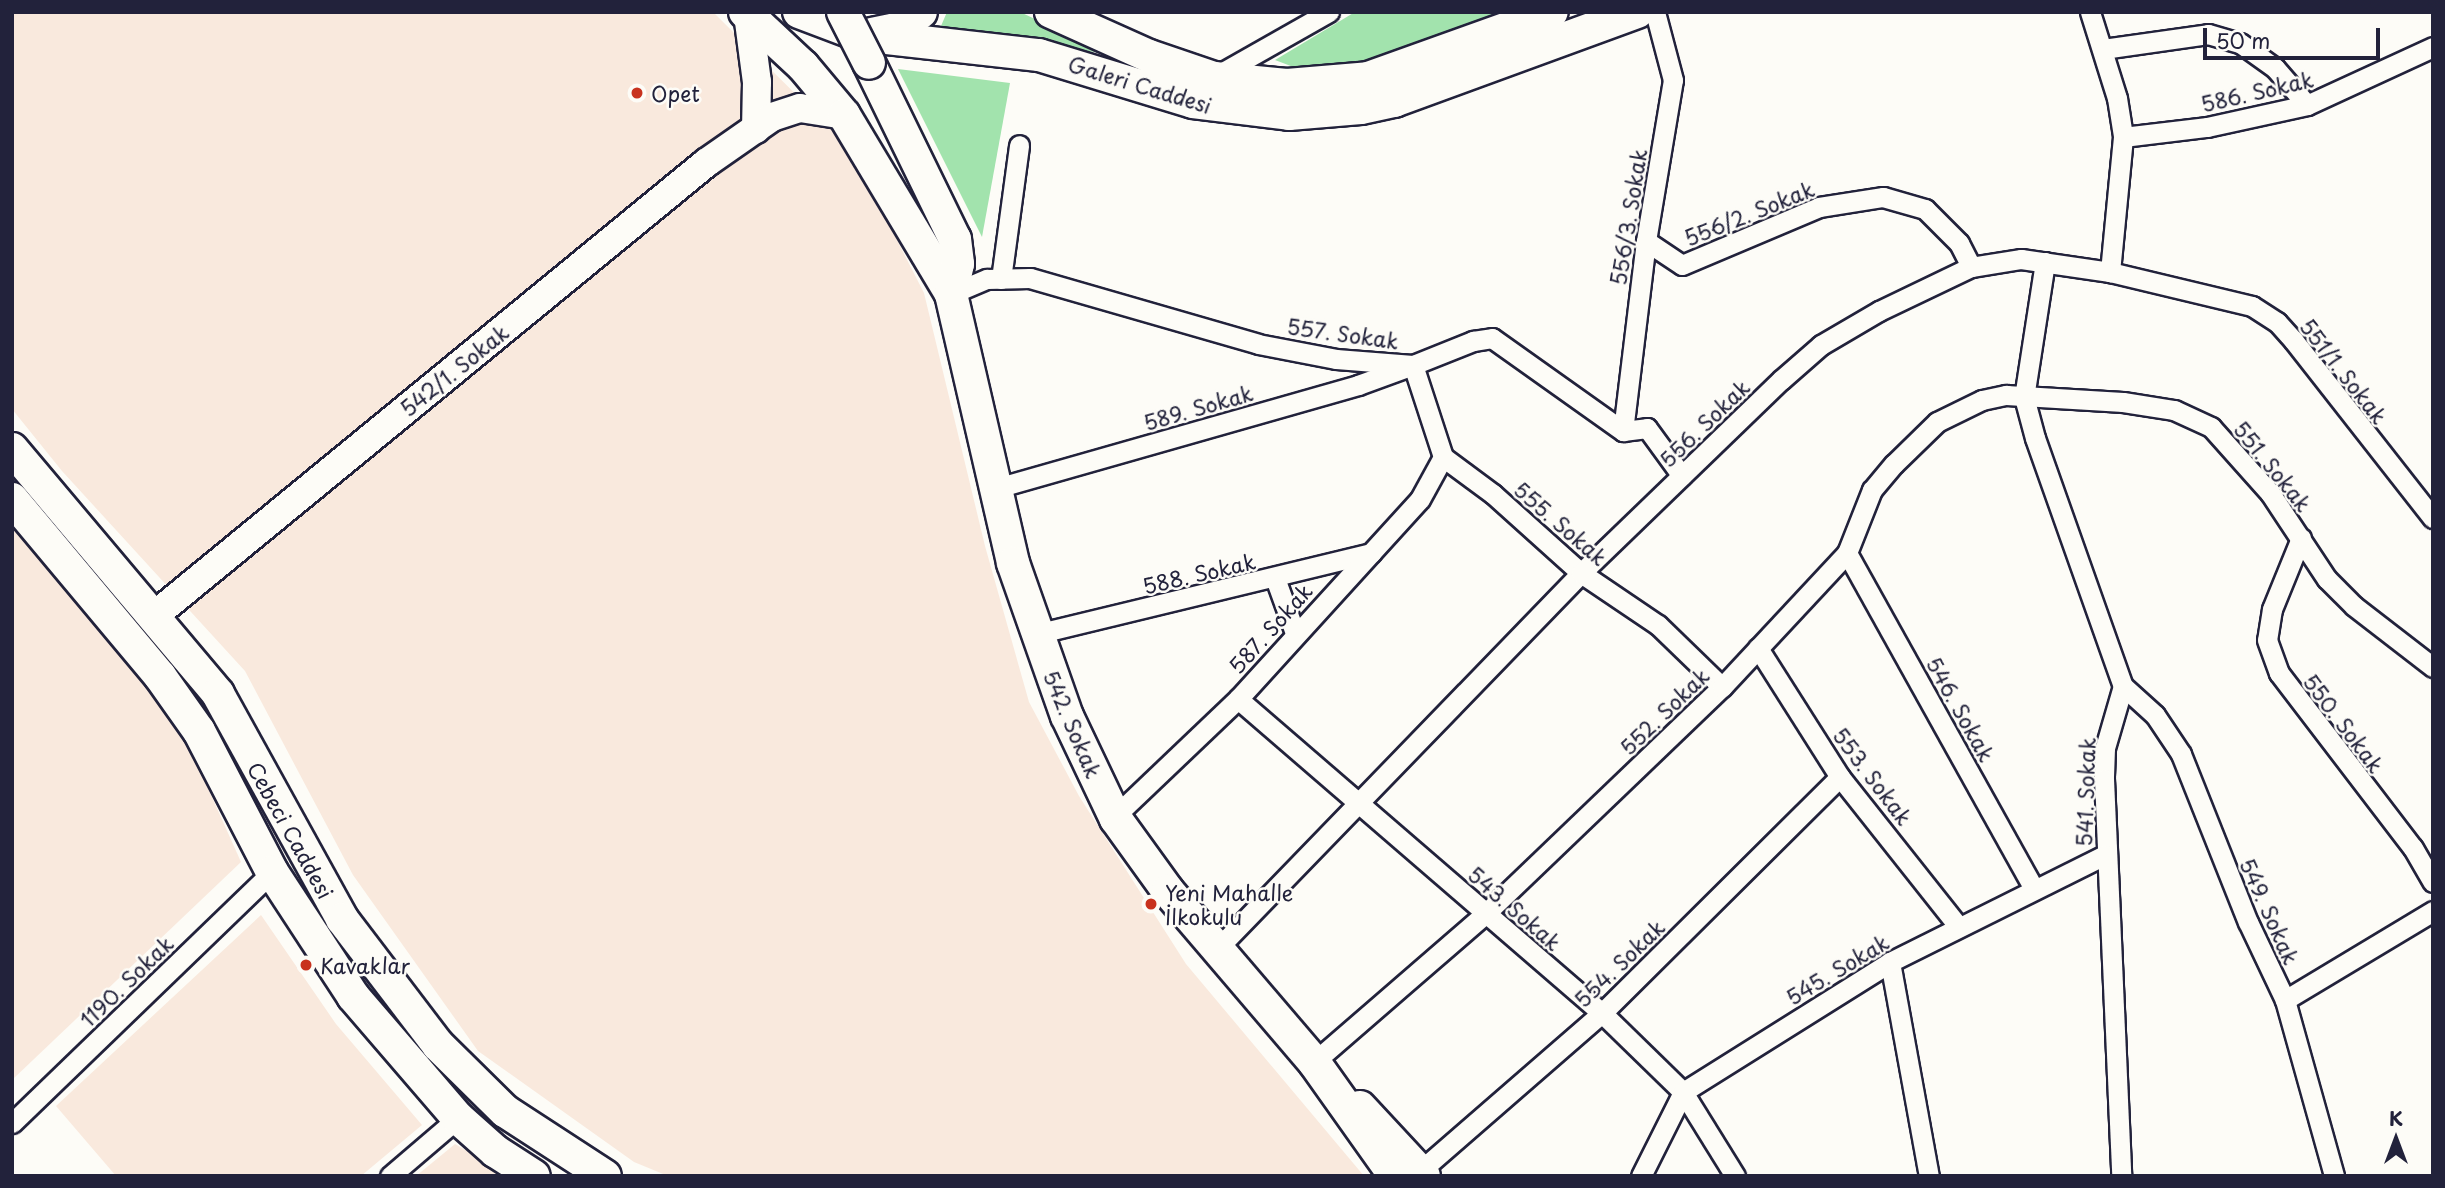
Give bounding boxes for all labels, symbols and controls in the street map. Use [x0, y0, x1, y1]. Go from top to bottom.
scale bar [2207, 14, 2384, 58]
text: 50 m [2216, 24, 2270, 56]
street label: Galeri Caddesi [1065, 50, 1215, 118]
street label: 586. Sokak [2198, 66, 2316, 116]
place label: Opet [651, 80, 700, 106]
marker: Opet [629, 85, 645, 101]
street label: 556/3. Sokak [1605, 146, 1651, 288]
street label: 556/2. Sokak [1679, 175, 1819, 251]
street label: 551/1. Sokak [2294, 312, 2394, 430]
street label: 557. Sokak [1286, 313, 1400, 353]
street label: 542/1. Sokak [394, 318, 514, 422]
street label: 556. Sokak [1653, 374, 1755, 472]
street label: 589. Sokak [1140, 379, 1256, 435]
street label: 551. Sokak [2228, 415, 2318, 517]
street label: 555. Sokak [1509, 476, 1613, 570]
street label: 588. Sokak [1140, 548, 1258, 598]
street label: 587. Sokak [1223, 578, 1317, 678]
street label: 546. Sokak [1922, 652, 2000, 766]
street label: 552. Sokak [1613, 662, 1715, 760]
street label: 542. Sokak [1039, 665, 1107, 783]
street label: 550. Sokak [2299, 669, 2389, 777]
street label: 553. Sokak [1828, 722, 1918, 830]
street label: 541. Sokak [2070, 736, 2100, 848]
street label: Cebeci Caddesi [243, 757, 339, 903]
street label: 549. Sokak [2235, 854, 2305, 968]
street label: 543. Sokak [1463, 860, 1567, 956]
place label: Yeni Mahalle İlkokulu [1165, 879, 1293, 929]
marker: Yeni Mahalle İlkokulu [1143, 896, 1159, 912]
street label: 554. Sokak [1569, 914, 1669, 1012]
street label: 545. Sokak [1781, 928, 1893, 1010]
street label: 1190. Sokak [74, 930, 178, 1032]
place label: Kavaklar [320, 952, 410, 978]
marker: Kavaklar [298, 957, 314, 973]
north arrow [2361, 1104, 2431, 1174]
text: K [2389, 1104, 2403, 1132]

